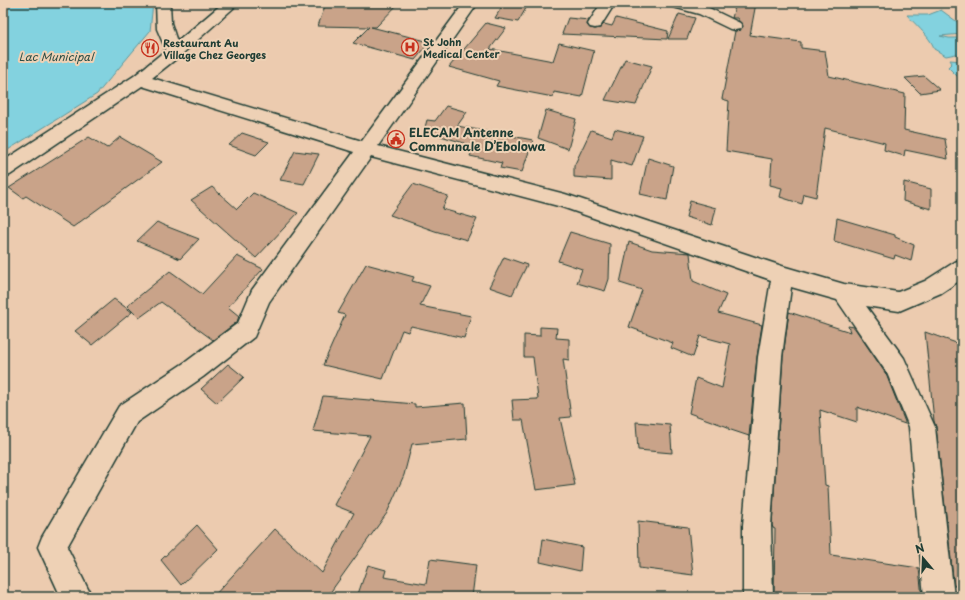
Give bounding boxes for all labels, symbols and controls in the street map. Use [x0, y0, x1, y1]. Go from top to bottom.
place label: St John Medical Center [423, 34, 500, 61]
place label: Restaurant Au Village Chez Georges [163, 35, 266, 62]
hospital icon: St John Medical Center [400, 37, 420, 57]
restaurant icon: Restaurant Au Village Chez Georges [140, 38, 160, 58]
water label: Lac Municipal [19, 48, 95, 65]
place label: ELECAM Antenne Communale D’Ebolowa [409, 123, 546, 155]
public building icon: ELECAM Antenne Communale D’Ebolowa [386, 129, 406, 149]
north arrow [903, 538, 943, 578]
text: N [913, 539, 927, 558]

